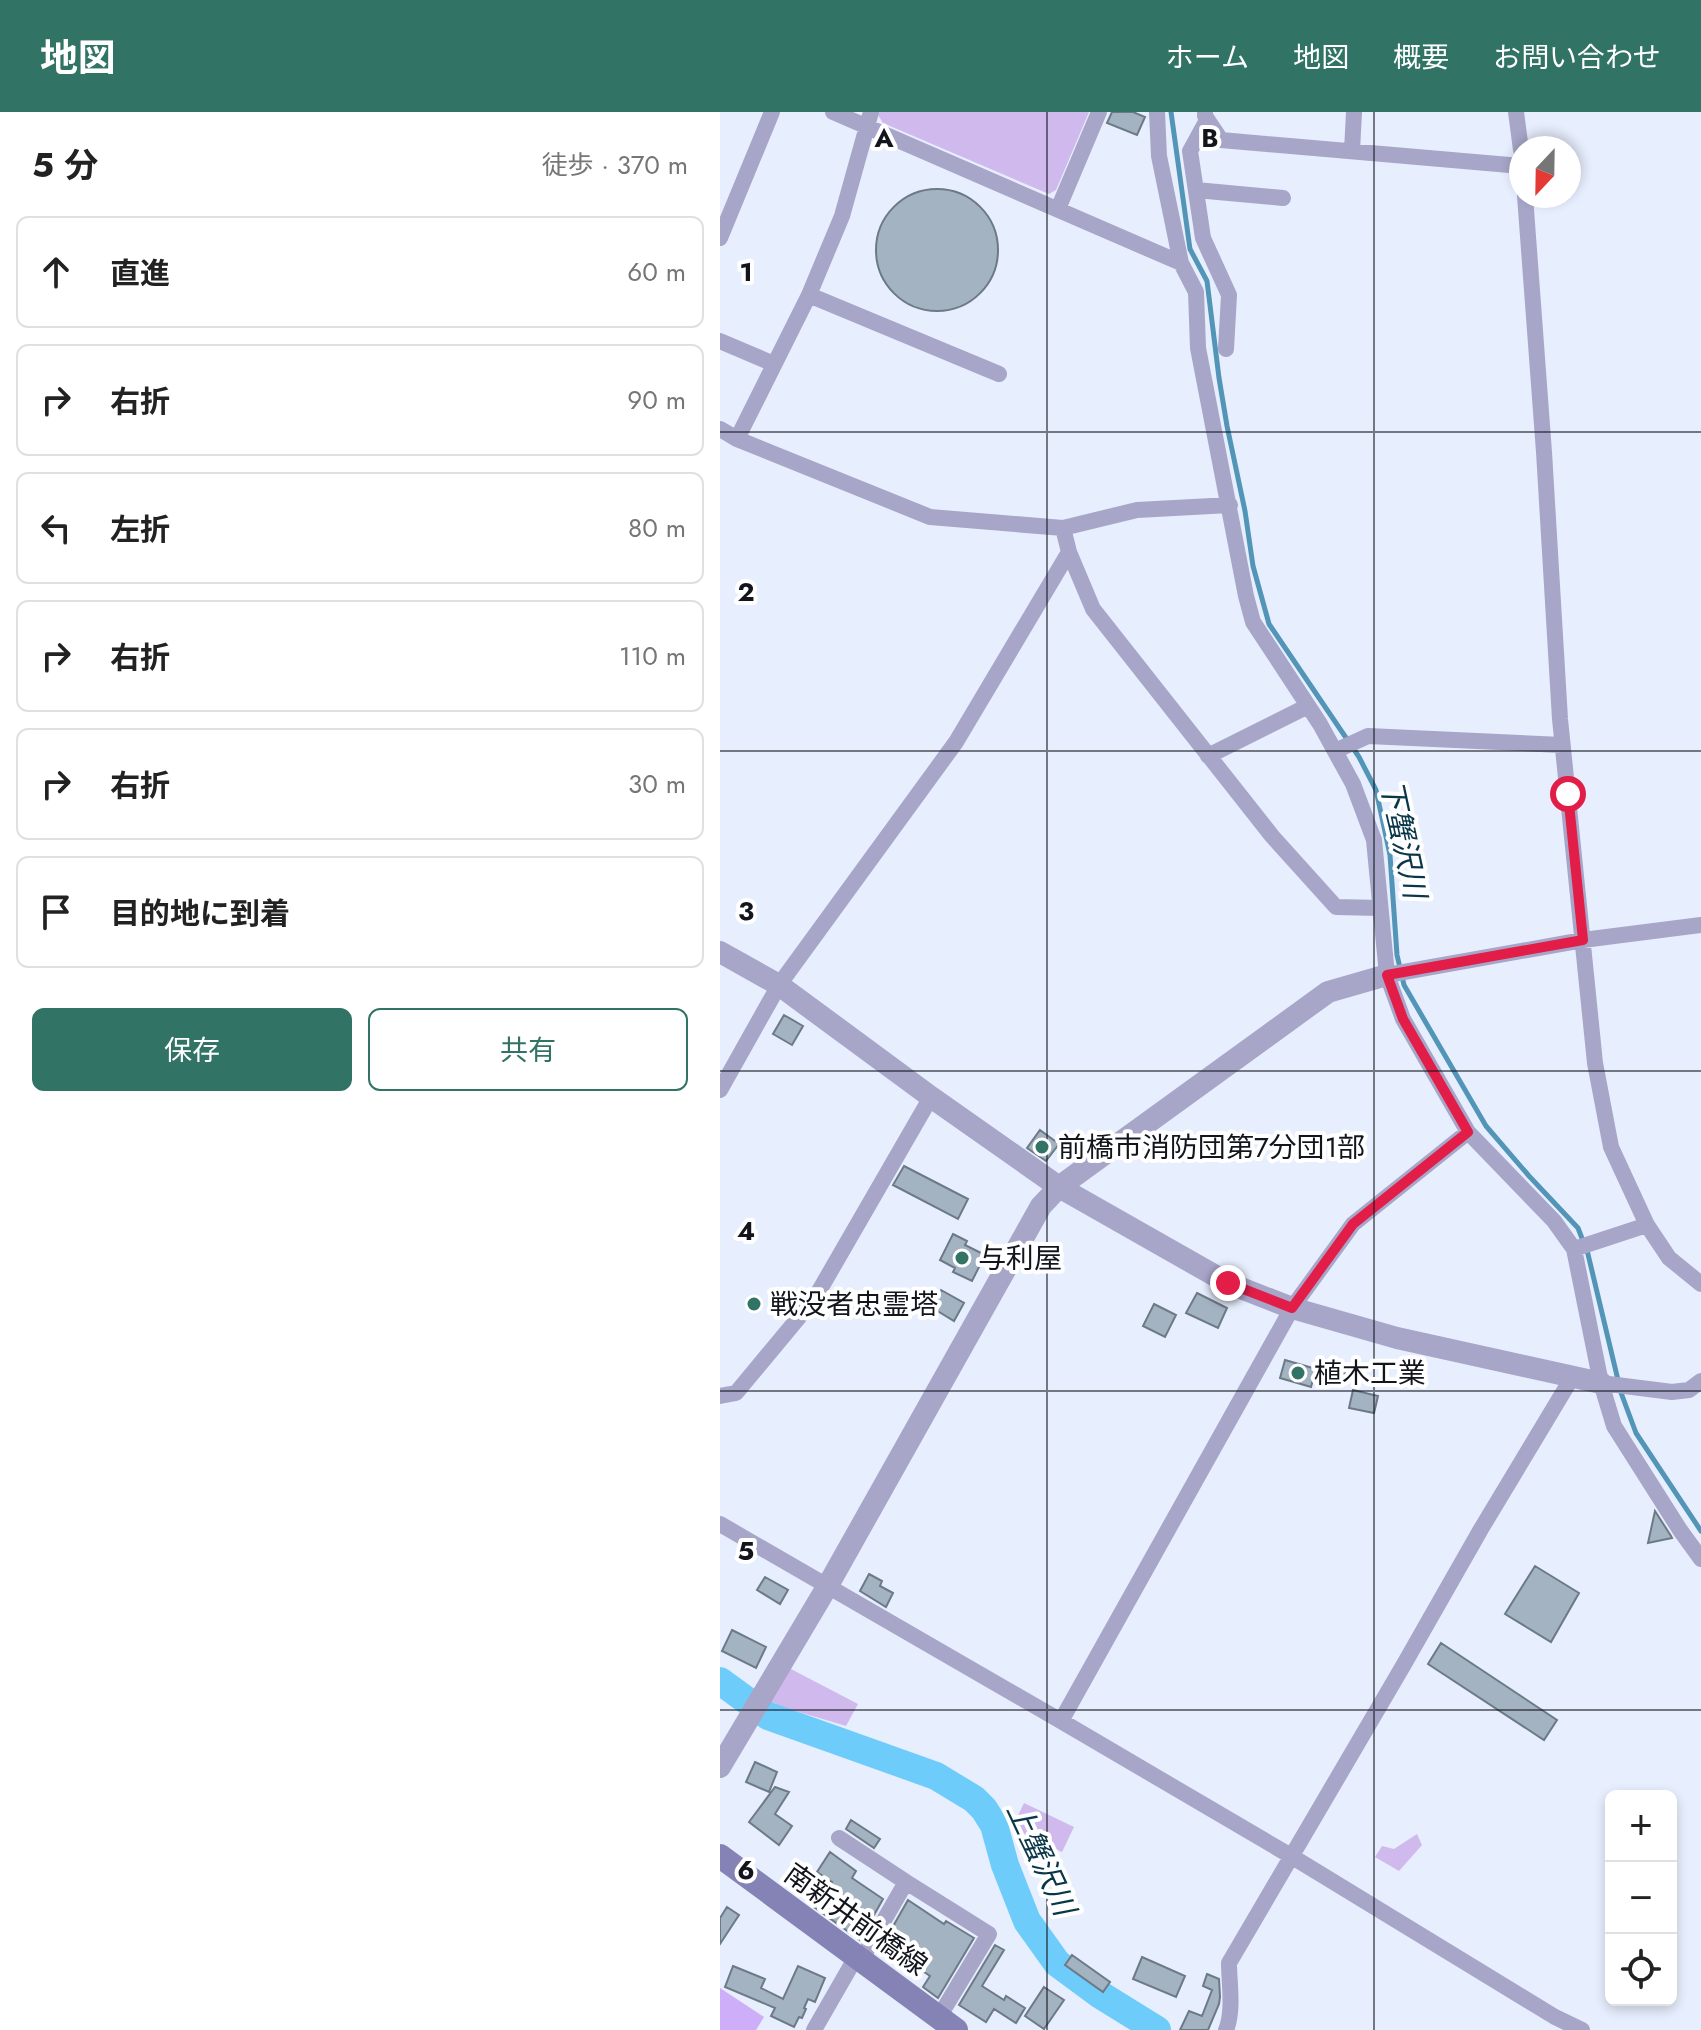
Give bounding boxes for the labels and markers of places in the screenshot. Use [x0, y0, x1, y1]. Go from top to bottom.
place label: 前橋市消防団第7分団1部 [1058, 1127, 1365, 1168]
marker: 前橋市消防団第7分団1部 [1033, 1138, 1051, 1156]
place label: 与利屋 [978, 1238, 1062, 1279]
marker: 与利屋 [953, 1249, 971, 1267]
place label: 戦没者忠霊塔 [770, 1284, 938, 1325]
marker: 戦没者忠霊塔 [745, 1295, 763, 1313]
place label: 植木工業 [1314, 1353, 1426, 1394]
marker: 植木工業 [1289, 1364, 1307, 1382]

